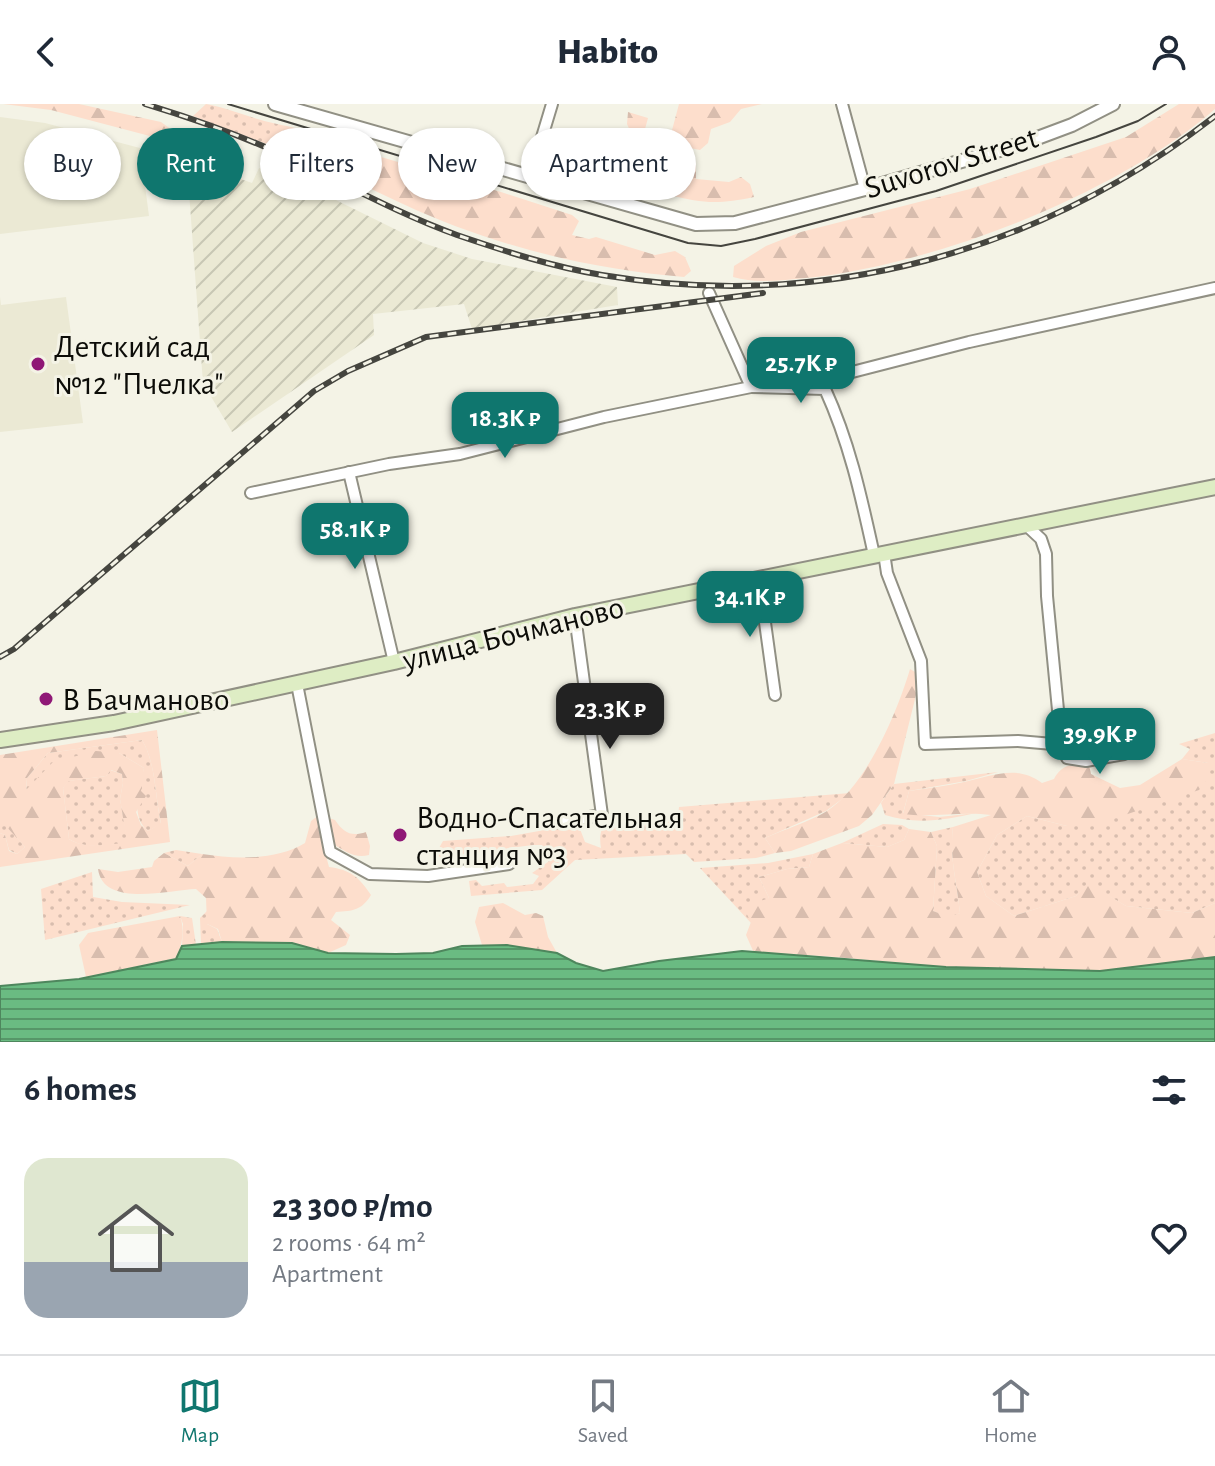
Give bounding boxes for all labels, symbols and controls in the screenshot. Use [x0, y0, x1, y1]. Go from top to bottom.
icon: back [24, 30, 68, 74]
icon: person [1147, 30, 1191, 74]
text: Habito [557, 34, 658, 70]
street label: Suvorov Street [861, 121, 1042, 204]
chip: Buy [24, 128, 121, 200]
chip: Rent [137, 128, 244, 200]
chip: Filters [260, 128, 382, 200]
chip: New [398, 128, 505, 200]
chip: Apartment [521, 128, 696, 200]
place label: Детский сад №12 "Пчелка" [54, 331, 224, 400]
pin: 25.7K ₽ [727, 337, 875, 405]
text: 25.7K ₽ [765, 350, 837, 376]
marker: Детский сад №12 "Пчелка" [29, 355, 47, 373]
pin: 18.3K ₽ [431, 392, 579, 460]
text: 18.3K ₽ [470, 405, 540, 431]
pin: 58.1K ₽ [281, 503, 429, 571]
text: 58.1K ₽ [320, 516, 390, 542]
pin: 34.1K ₽ [676, 571, 824, 639]
text: 34.1K ₽ [715, 584, 785, 610]
street label: улица Бочманово [399, 591, 627, 677]
pin: 23.3K ₽ [536, 683, 684, 751]
place label: В Бачманово [62, 684, 229, 716]
marker: В Бачманово [37, 690, 55, 708]
text: 23.3K ₽ [574, 696, 646, 722]
pin: 39.9K ₽ [1026, 708, 1174, 776]
text: 39.9K ₽ [1063, 721, 1137, 747]
place label: Водно-Спасательная станция №3 [416, 802, 683, 871]
marker: Водно-Спасательная станция №3 [391, 826, 409, 844]
icon: filters [1147, 1068, 1191, 1112]
text: 6 homes [24, 1073, 137, 1107]
icon: home [88, 1190, 184, 1286]
text: 23 300 ₽/mo [272, 1190, 433, 1224]
icon: heart [1147, 1216, 1191, 1260]
text: 2 rooms · 64 m² [272, 1230, 426, 1256]
text: Apartment [272, 1261, 383, 1287]
tab: Map [178, 1374, 222, 1448]
tab: Saved [578, 1374, 628, 1448]
tab: Home [984, 1374, 1037, 1448]

